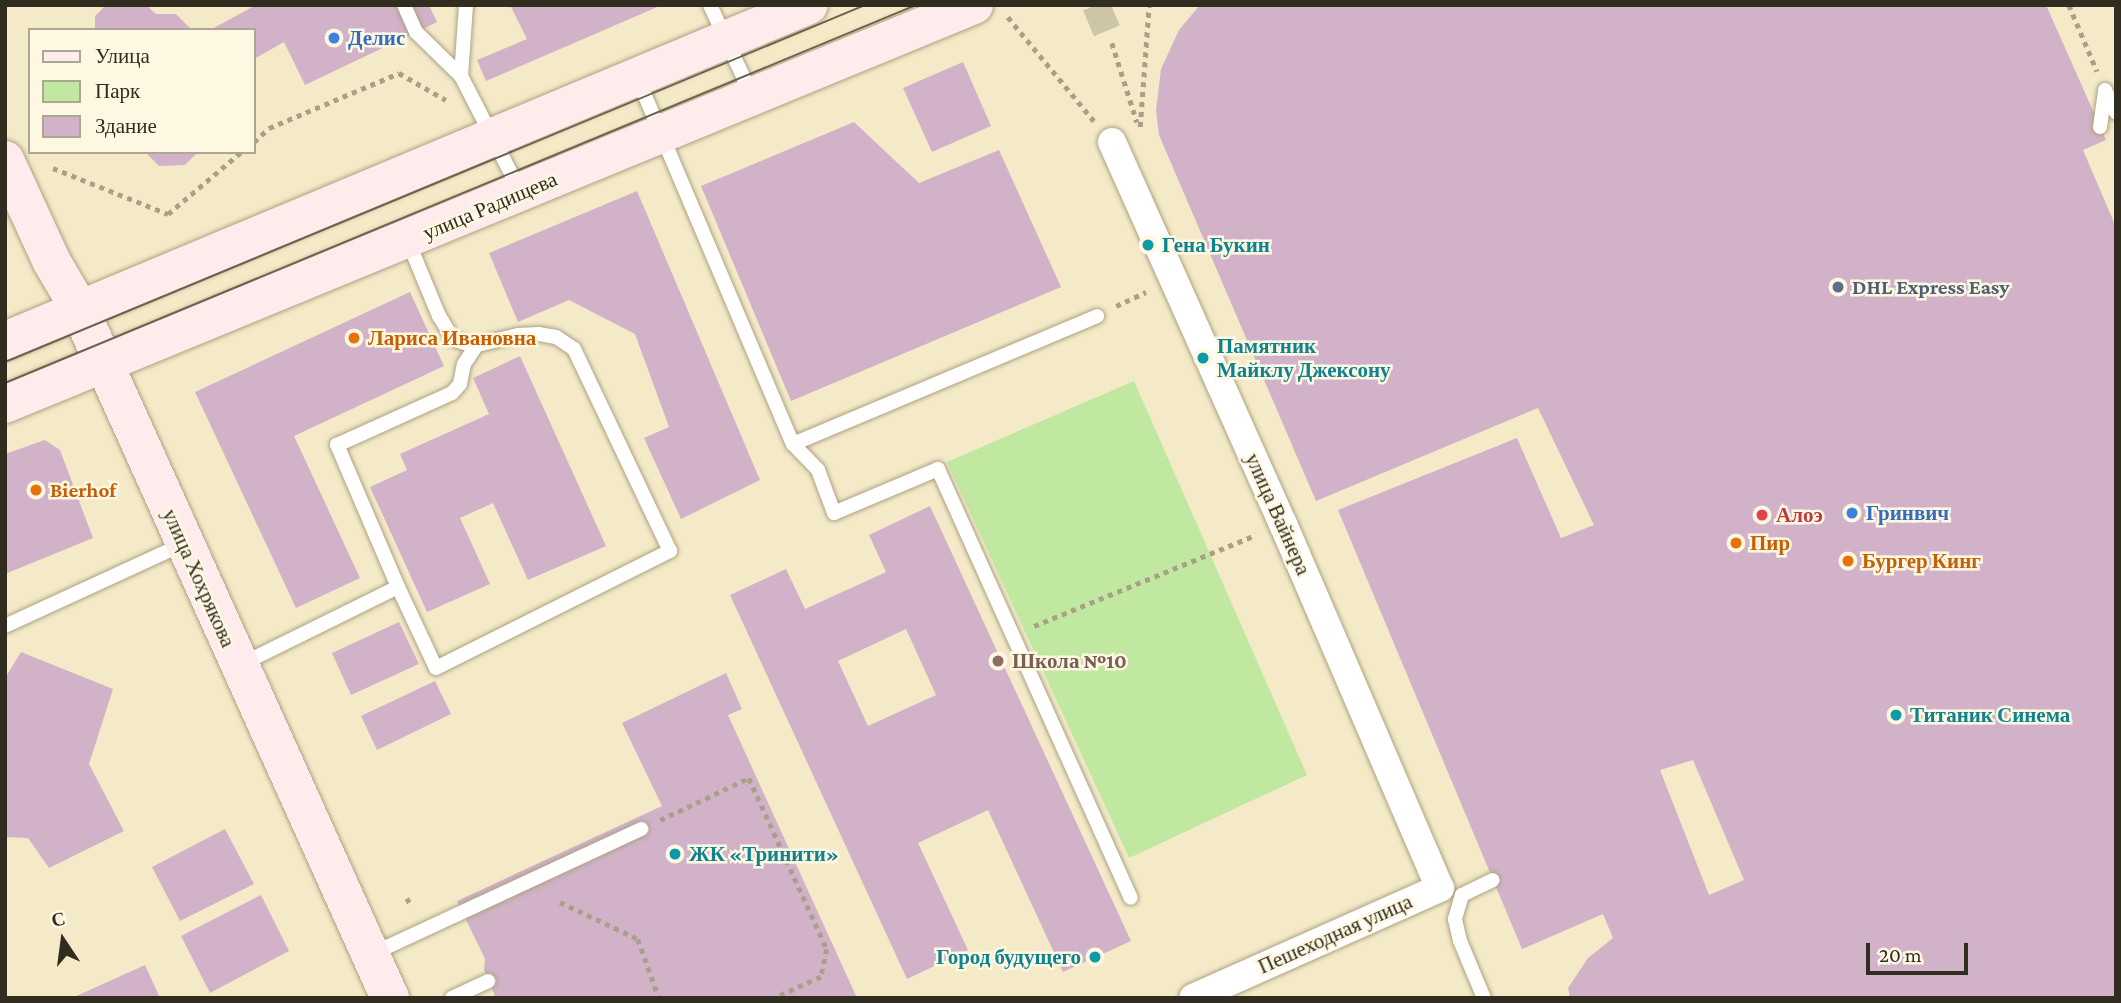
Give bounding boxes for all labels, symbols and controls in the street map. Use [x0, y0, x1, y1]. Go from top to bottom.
place label: Делис [348, 25, 405, 51]
legend [28, 28, 256, 154]
marker: Делис [326, 30, 342, 46]
text: Улица [95, 44, 150, 68]
text: Парк [95, 79, 140, 103]
text: Здание [95, 114, 157, 138]
street label: улица Радищева [419, 166, 561, 246]
place label: Гена Букин [1162, 232, 1270, 258]
marker: Гена Букин [1140, 237, 1156, 253]
place label: DHL Express Easy [1852, 274, 2010, 300]
marker: DHL Express Easy [1830, 279, 1846, 295]
place label: Лариса Ивановна [368, 325, 536, 351]
marker: Лариса Ивановна [346, 330, 362, 346]
place label: Памятник Майклу Джексону [1217, 333, 1391, 383]
marker: Памятник Майклу Джексону [1195, 350, 1211, 366]
street label: улица Вайнера [1240, 449, 1316, 579]
place label: Bierhof [50, 477, 116, 503]
marker: Bierhof [28, 482, 44, 498]
place label: Гринвич [1866, 500, 1949, 526]
place label: Алоэ [1776, 502, 1823, 528]
street label: улица Хохрякова [157, 505, 241, 651]
marker: Гринвич [1844, 505, 1860, 521]
marker: Алоэ [1754, 507, 1770, 523]
place label: Пир [1750, 530, 1790, 556]
marker: Пир [1728, 535, 1744, 551]
place label: Бургер Кинг [1862, 548, 1981, 574]
marker: Бургер Кинг [1840, 553, 1856, 569]
place label: Школа №10 [1012, 648, 1127, 674]
marker: Школа №10 [990, 653, 1006, 669]
place label: Титаник Синема [1910, 702, 2070, 728]
marker: Титаник Синема [1888, 707, 1904, 723]
place label: ЖК «Тринити» [689, 841, 839, 867]
marker: ЖК «Тринити» [667, 846, 683, 862]
street label: Пешеходная улица [1254, 889, 1416, 979]
north arrow [28, 905, 98, 975]
text: С [49, 907, 67, 931]
scale bar [1869, 930, 1970, 974]
text: 20 m [1879, 943, 1922, 967]
place label: Город будущего [936, 944, 1081, 970]
marker: Город будущего [1087, 949, 1103, 965]

